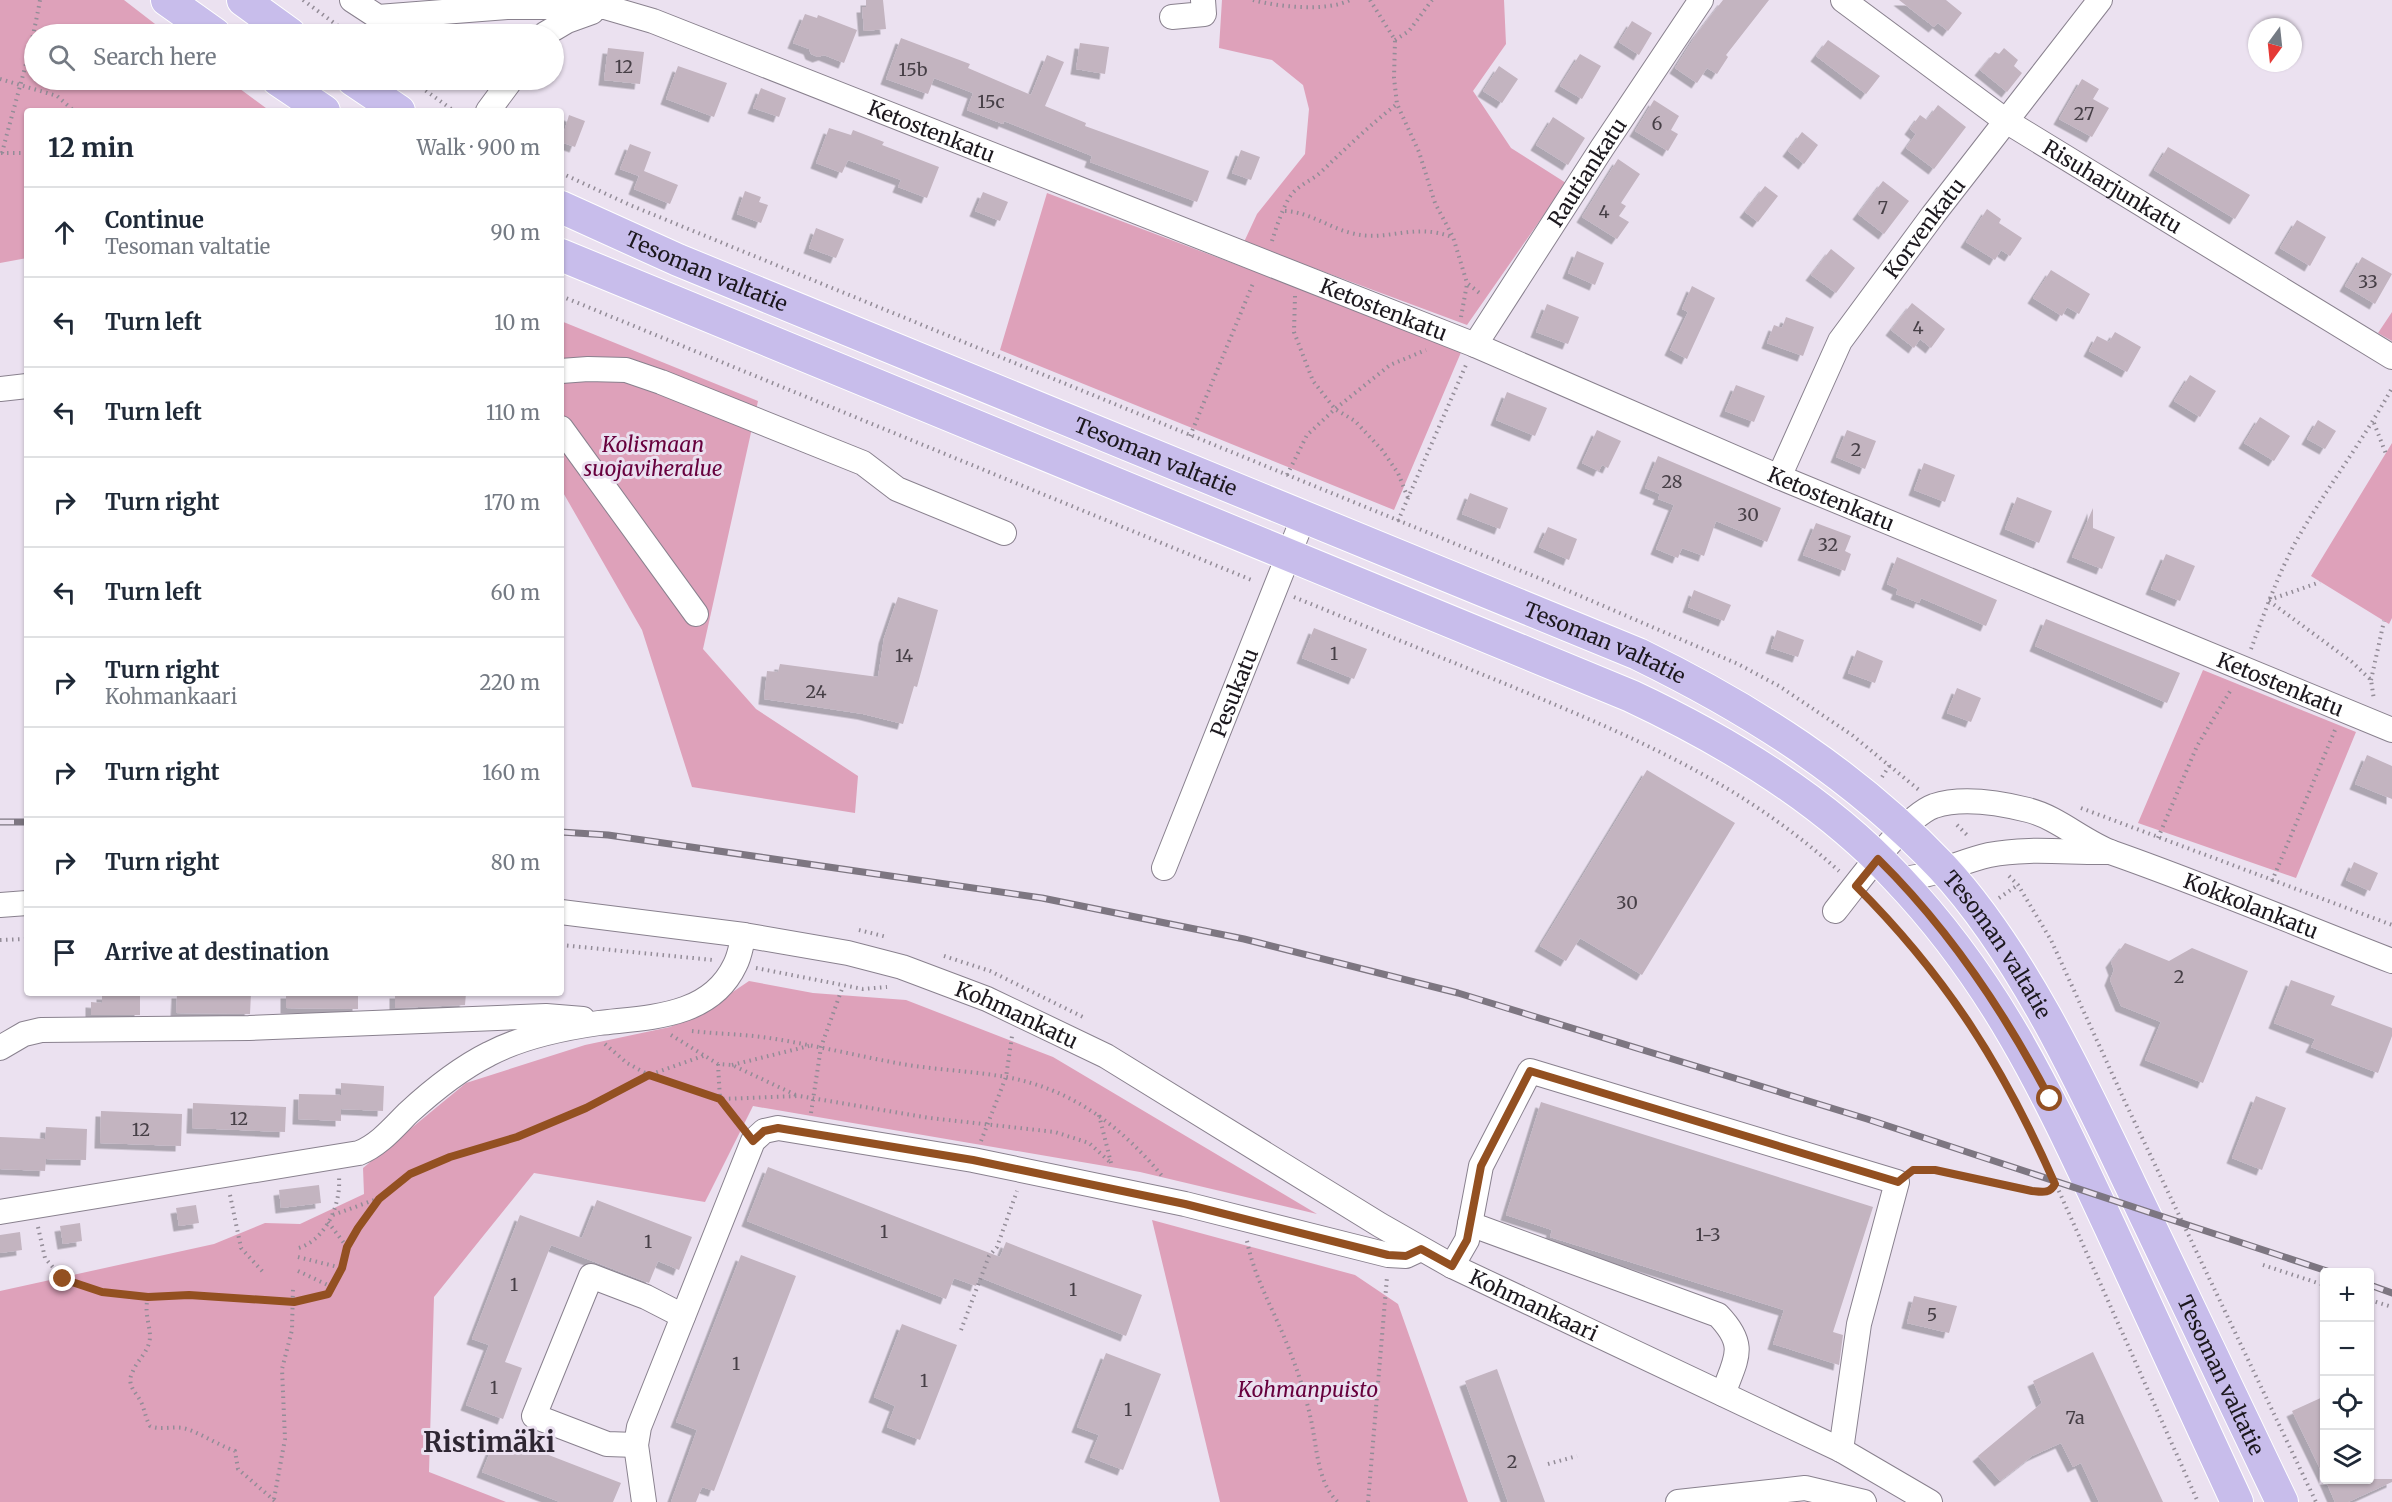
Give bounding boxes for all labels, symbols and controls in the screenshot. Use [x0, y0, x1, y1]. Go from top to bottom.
north arrow [2248, 18, 2302, 72]
search box [24, 24, 564, 90]
icon: search [45, 41, 78, 74]
text: Search here [93, 43, 216, 71]
house number: 12 [615, 55, 633, 78]
house number: 15b [899, 58, 928, 81]
house number: 15c [977, 90, 1005, 113]
street label: Ketostenkatu [864, 94, 999, 168]
house number: 27 [2074, 102, 2094, 125]
street label: Rautiankatu [1541, 112, 1632, 232]
house number: 6 [1652, 112, 1663, 135]
text: 12 min [48, 131, 134, 164]
street label: Risuharjunkatu [2038, 133, 2187, 239]
text: Walk · 900 m [417, 135, 540, 160]
street label: Korvenkatu [1877, 172, 1971, 284]
house number: 7 [1878, 196, 1888, 219]
house number: 4 [1598, 200, 1610, 223]
text: Continue [105, 206, 204, 234]
icon: ahead [48, 216, 81, 249]
text: 90 m [490, 220, 540, 245]
street label: Tesoman valtatie [621, 224, 792, 317]
text: Tesoman valtatie [105, 234, 270, 259]
house number: 33 [2358, 270, 2378, 293]
street label: Ketostenkatu [1316, 272, 1451, 346]
icon: left [48, 306, 81, 339]
text: Turn left [105, 308, 202, 336]
text: 10 m [494, 310, 540, 335]
house number: 4 [1912, 316, 1924, 339]
icon: left [48, 396, 81, 429]
text: Turn left [105, 398, 202, 426]
text: 110 m [486, 400, 540, 425]
street label: Tesoman valtatie [1070, 411, 1241, 502]
park label: Kolismaan suojaviheralue [583, 431, 723, 482]
house number: 2 [1851, 438, 1861, 461]
street label: Ketostenkatu [1764, 460, 1899, 537]
house number: 28 [1661, 470, 1683, 493]
icon: right [48, 486, 81, 519]
text: Turn right [105, 488, 219, 516]
text: 170 m [484, 490, 540, 515]
house number: 30 [1737, 503, 1759, 526]
house number: 32 [1818, 533, 1838, 556]
icon: left [48, 576, 81, 609]
text: Turn left [105, 578, 202, 606]
text: 60 m [490, 580, 540, 605]
street label: Tesoman valtatie [1520, 595, 1690, 689]
house number: 1 [1330, 642, 1338, 665]
house number: 14 [895, 644, 913, 667]
street label: Pesukatu [1204, 644, 1264, 741]
street label: Ketostenkatu [2213, 646, 2348, 722]
text: Turn right [105, 656, 219, 684]
icon: right [48, 666, 81, 699]
text: 220 m [480, 670, 540, 695]
house number: 24 [805, 680, 827, 703]
text: Kohmankaari [105, 684, 237, 709]
icon: right [48, 756, 81, 789]
text: Turn right [105, 758, 219, 786]
text: 160 m [482, 760, 540, 785]
icon: right [48, 846, 81, 879]
text: Turn right [105, 848, 219, 876]
text: 80 m [491, 850, 540, 875]
street label: Tesoman valtatie [1938, 865, 2058, 1023]
street label: Kokkolankatu [2180, 867, 2322, 944]
house number: 30 [1616, 891, 1638, 914]
icon: arrive [48, 936, 81, 969]
text: Arrive at destination [105, 938, 329, 966]
house number: 2 [2174, 965, 2184, 988]
street label: Kohmankatu [952, 975, 1083, 1054]
route start [2036, 1085, 2062, 1111]
house number: 12 [230, 1107, 248, 1130]
house number: 12 [132, 1118, 150, 1141]
house number: 1 [880, 1220, 888, 1243]
house number: 1-3 [1695, 1223, 1721, 1246]
house number: 1 [644, 1230, 652, 1253]
street label: Kohmankaari [1465, 1263, 1603, 1347]
route end [49, 1265, 75, 1291]
map controls [2320, 1268, 2374, 1484]
button: + [2320, 1268, 2374, 1322]
house number: 1 [510, 1273, 518, 1296]
house number: 1 [1069, 1278, 1077, 1301]
street label: Tesoman valtatie [2172, 1291, 2271, 1459]
house number: 5 [1927, 1303, 1937, 1326]
button: − [2320, 1322, 2374, 1376]
house number: 1 [732, 1352, 740, 1375]
house number: 1 [920, 1369, 928, 1392]
house number: 1 [490, 1376, 498, 1399]
park label: Kohmanpuisto [1237, 1376, 1378, 1403]
button: locate [2320, 1376, 2374, 1430]
house number: 1 [1124, 1398, 1132, 1421]
house number: 7a [2065, 1406, 2085, 1429]
district label: Ristimäki [423, 1425, 555, 1459]
button: layers [2320, 1430, 2374, 1484]
house number: 2 [1507, 1450, 1517, 1473]

